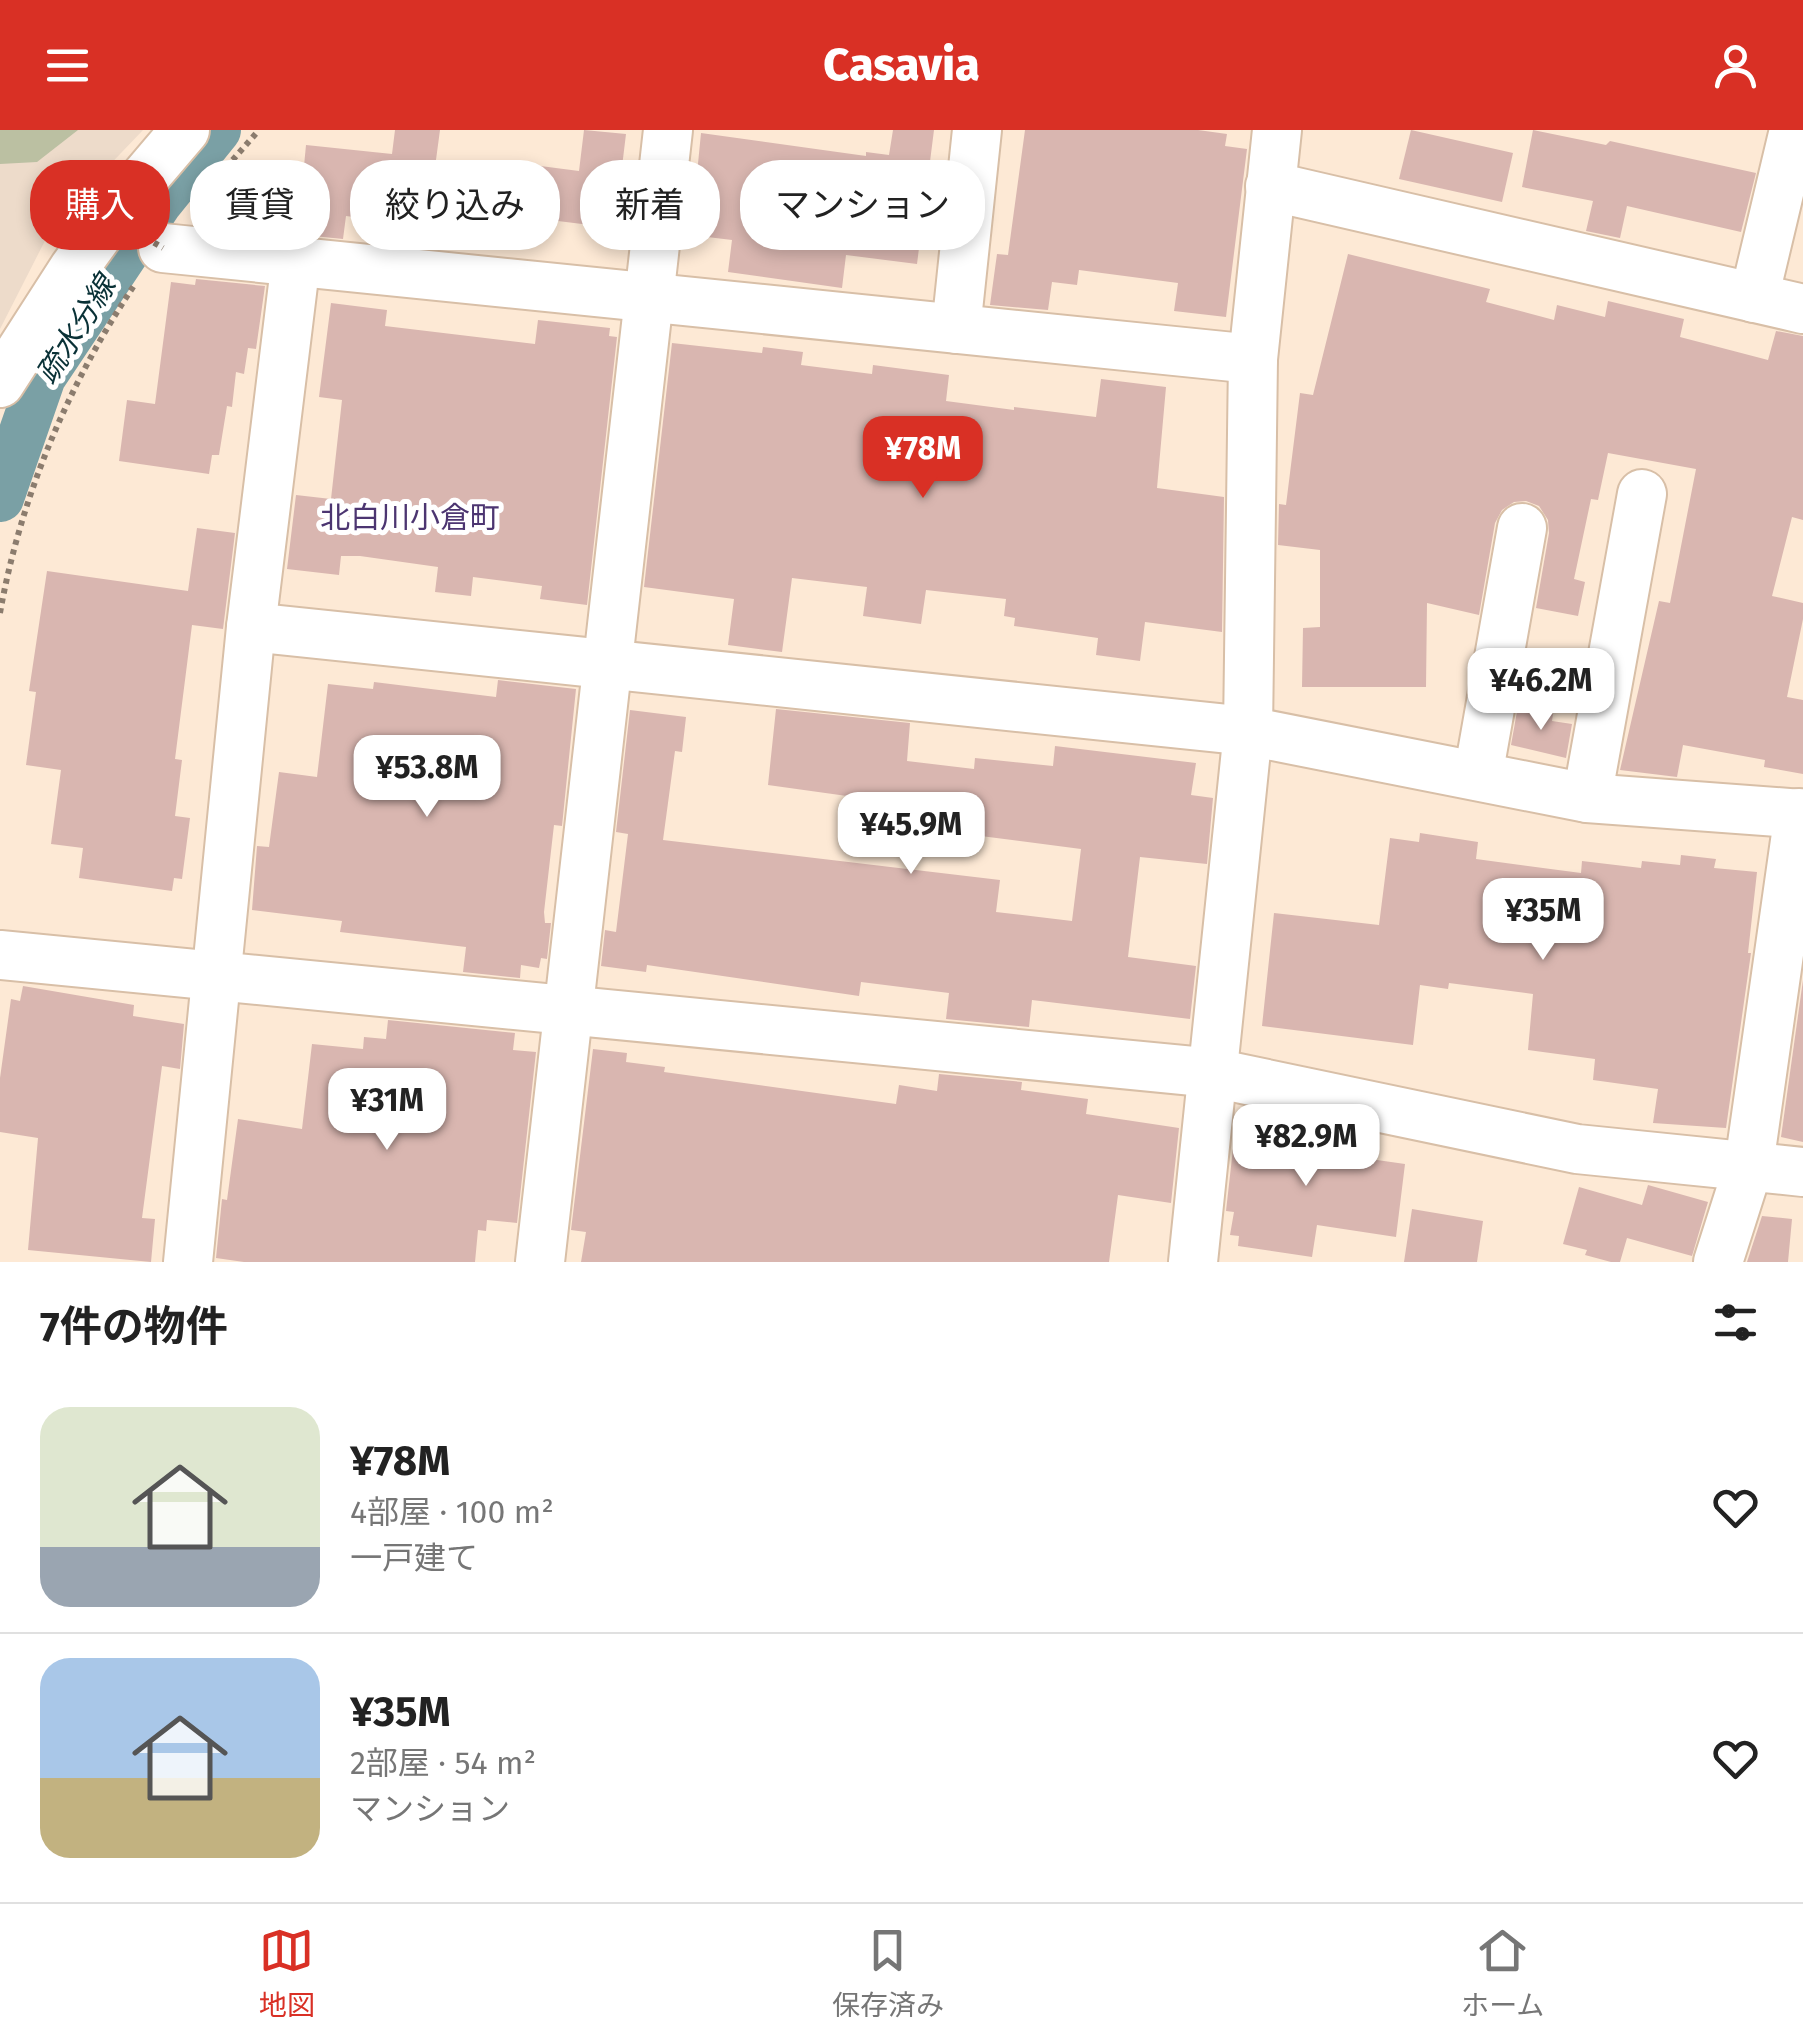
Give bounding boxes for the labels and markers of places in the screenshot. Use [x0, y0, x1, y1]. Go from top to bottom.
pin: ¥78M [864, 416, 982, 501]
pin: ¥46.2M [1460, 648, 1622, 733]
pin: ¥53.8M [346, 735, 508, 820]
pin: ¥45.9M [830, 792, 992, 877]
pin: ¥35M [1484, 878, 1602, 963]
pin: ¥31M [328, 1068, 446, 1153]
pin: ¥82.9M [1225, 1104, 1387, 1189]

